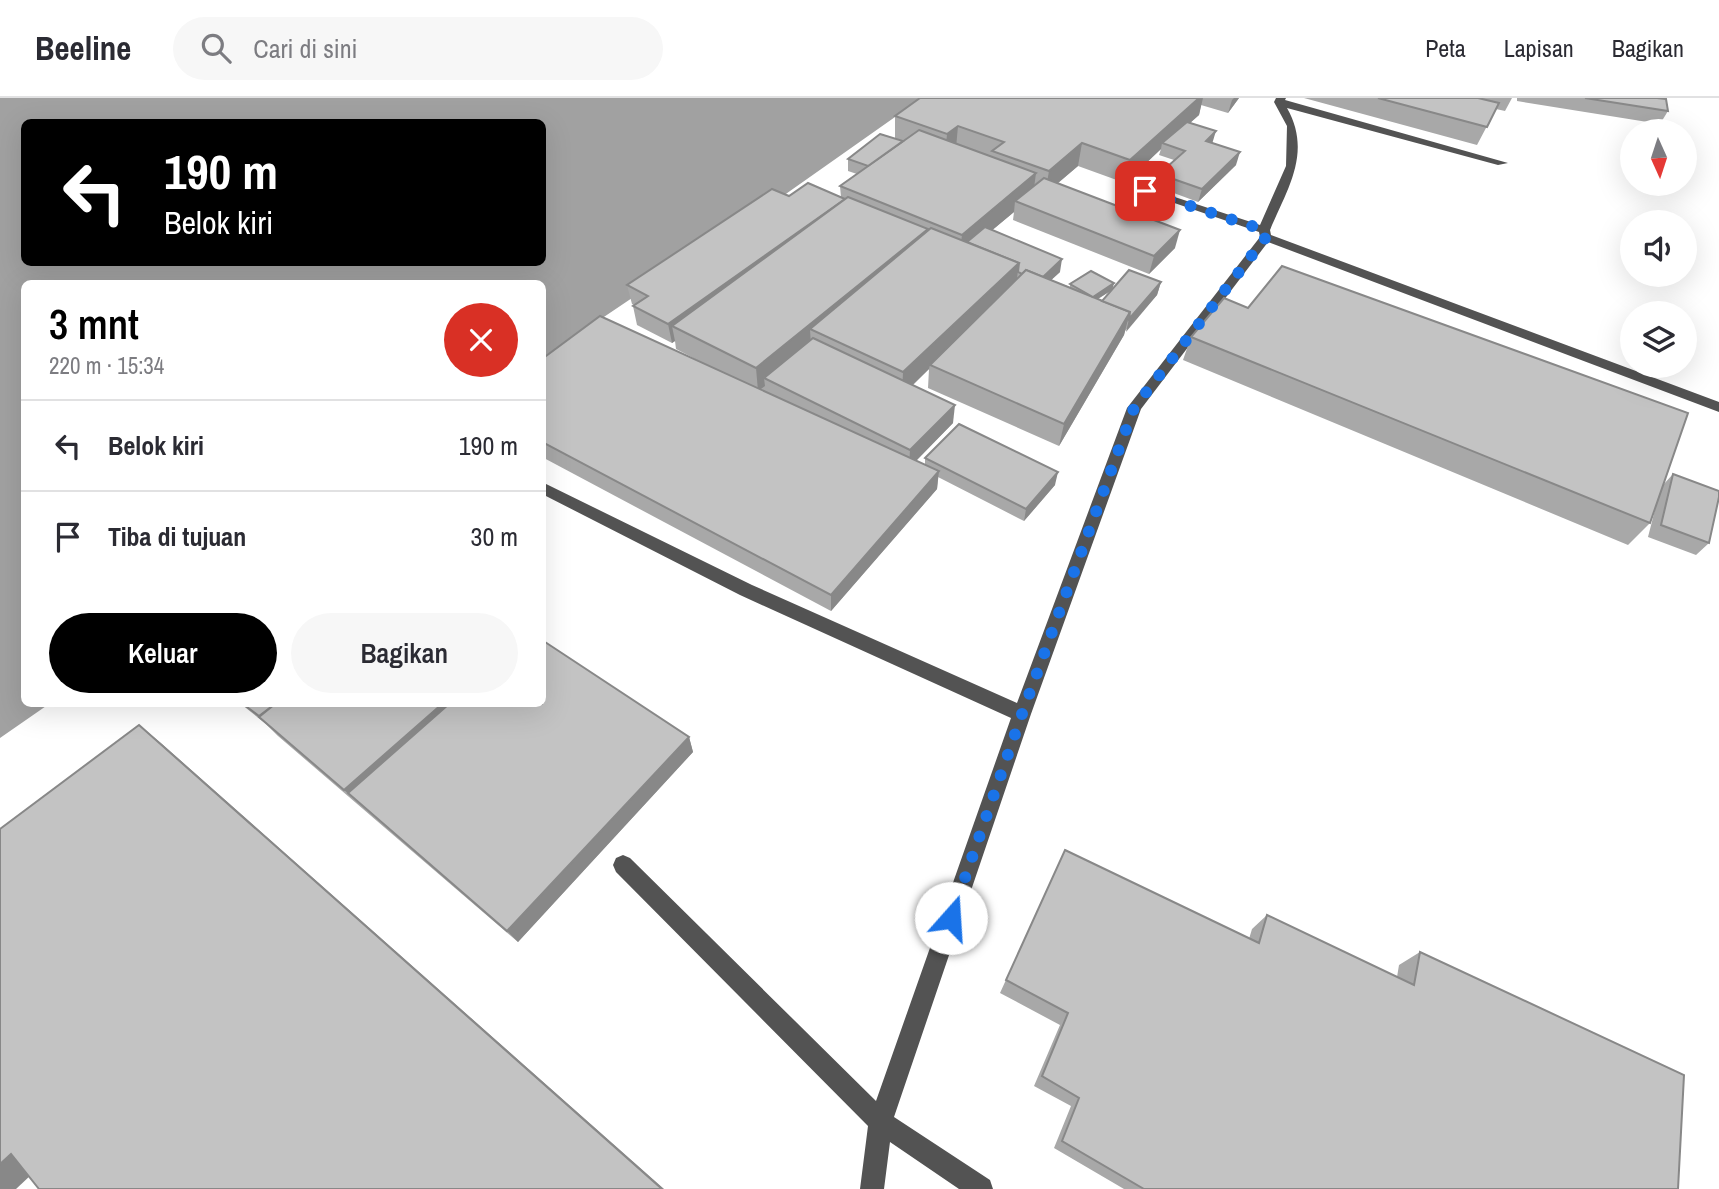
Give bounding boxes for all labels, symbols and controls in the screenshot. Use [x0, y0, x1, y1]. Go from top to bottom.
search box [173, 17, 663, 80]
text: Beeline [35, 26, 131, 70]
icon: search [197, 29, 235, 67]
text: Cari di sini [253, 31, 358, 66]
text: Peta [1425, 32, 1466, 64]
text: Lapisan [1504, 32, 1574, 64]
text: Bagikan [1612, 32, 1684, 64]
north arrow [1620, 119, 1698, 196]
map controls [1620, 119, 1697, 378]
text: 190 m [164, 138, 278, 204]
icon: left [49, 147, 140, 238]
pin [1115, 161, 1175, 221]
icon: arrive [1126, 172, 1164, 210]
text: Belok kiri [164, 201, 273, 244]
button: sound [1620, 210, 1697, 287]
text: 3 mnt [49, 296, 139, 352]
button: layers [1620, 301, 1697, 378]
button: close [444, 303, 518, 377]
text: 220 m · 15:34 [49, 350, 164, 381]
icon: left [49, 427, 87, 465]
text: Belok kiri [108, 428, 204, 463]
text: 190 m [459, 428, 518, 463]
icon: arrive [49, 518, 87, 556]
text: Tiba di tujuan [108, 519, 246, 554]
text: 30 m [471, 519, 518, 554]
button: Keluar [49, 613, 277, 693]
button: Bagikan [291, 613, 518, 693]
position arrow [914, 881, 988, 955]

